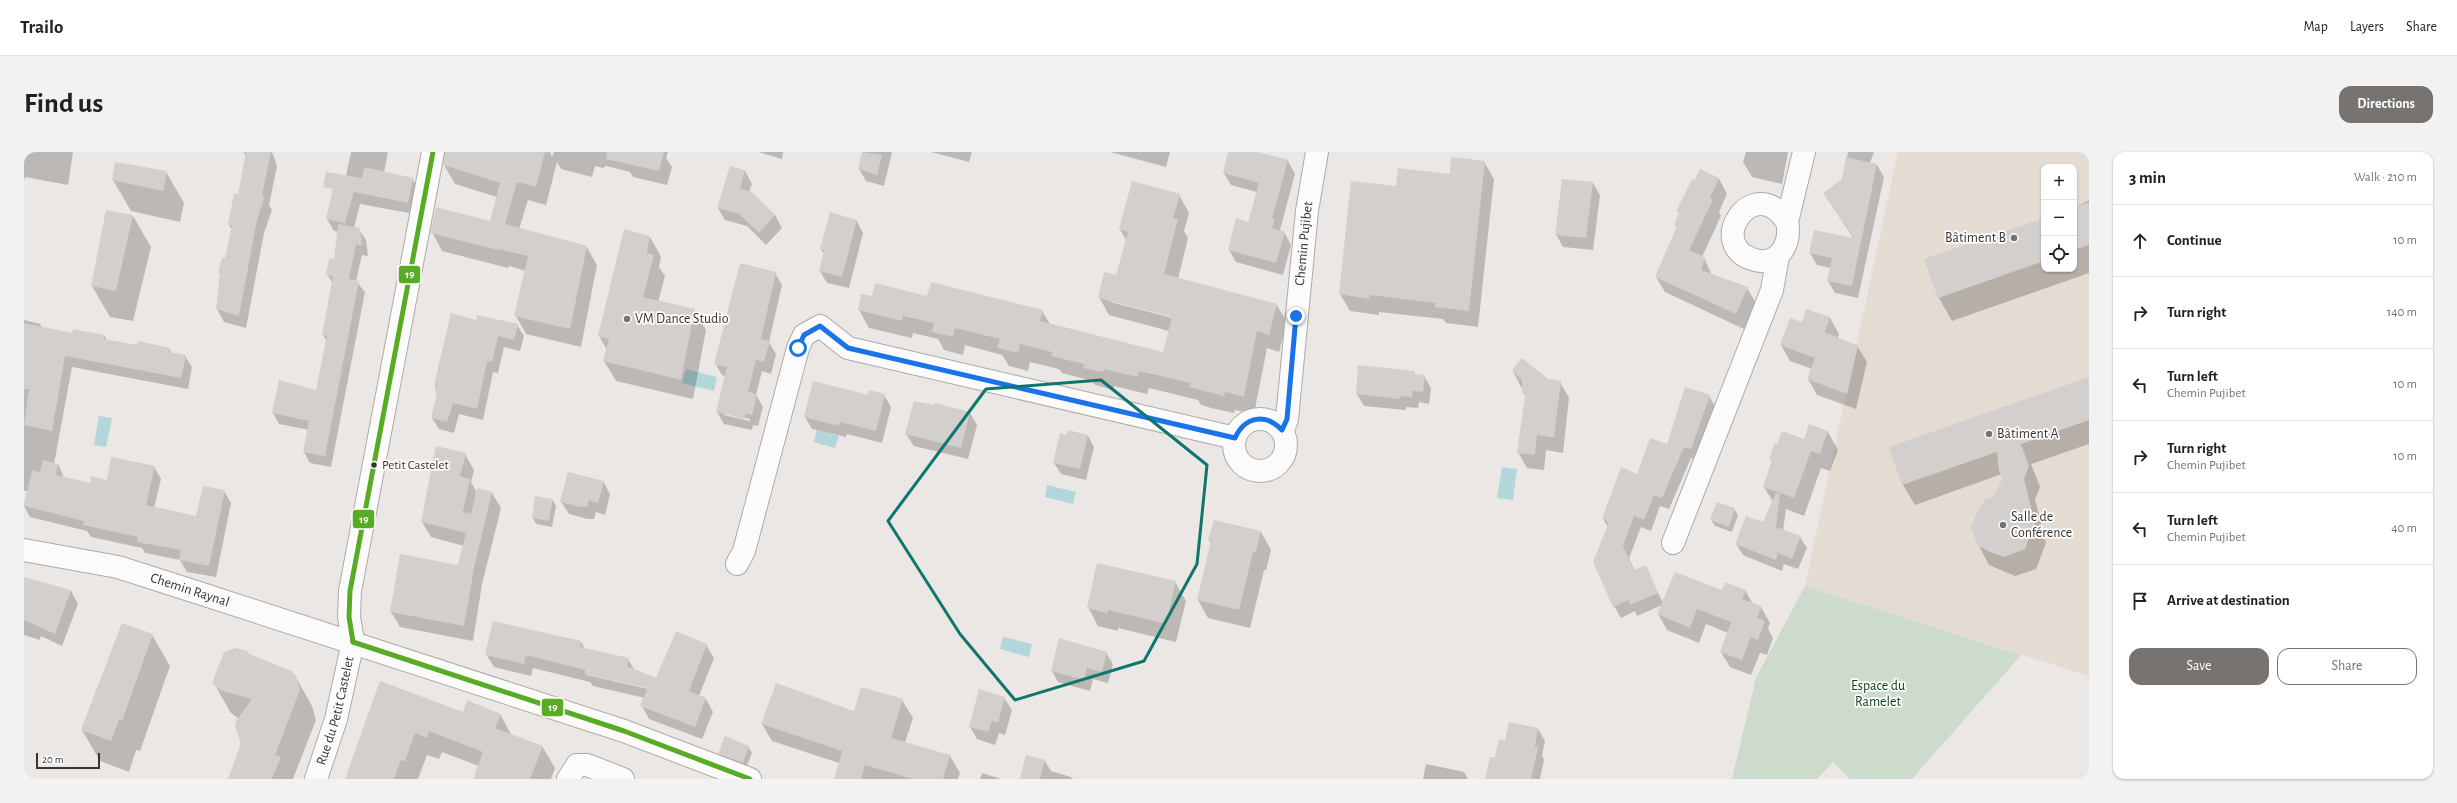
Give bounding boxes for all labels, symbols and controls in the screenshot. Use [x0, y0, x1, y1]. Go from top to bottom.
text: Trailo [20, 18, 63, 37]
text: Map [2303, 20, 2328, 34]
text: Layers [2350, 20, 2384, 34]
text: Share [2406, 20, 2437, 34]
button: Directions [2339, 86, 2433, 123]
text: Find us [24, 90, 103, 118]
map controls [2041, 164, 2077, 272]
button: + [2041, 164, 2077, 200]
text: 3 min [2129, 169, 2166, 186]
text: Walk · 210 m [2354, 171, 2417, 184]
street label: Chemin Pujibet [1293, 200, 1316, 286]
button: − [2041, 200, 2077, 236]
icon: ahead [2129, 230, 2151, 252]
place label: Bâtiment B [1945, 231, 2006, 245]
marker: Bâtiment B [2009, 233, 2019, 243]
text: Continue [2167, 233, 2222, 248]
text: 10 m [2393, 234, 2417, 247]
button: locate [2041, 236, 2077, 272]
line badge: 19 [398, 265, 421, 284]
text: 19 [405, 269, 415, 280]
icon: right [2129, 302, 2151, 324]
text: Turn right [2167, 305, 2226, 320]
text: 140 m [2387, 306, 2417, 319]
route end [1287, 307, 1305, 325]
place label: VM Dance Studio [635, 312, 729, 326]
marker: VM Dance Studio [622, 314, 632, 324]
route start [789, 339, 807, 357]
text: Turn left [2167, 369, 2218, 384]
icon: left [2129, 374, 2151, 396]
text: 10 m [2393, 378, 2417, 391]
text: Chemin Pujibet [2167, 387, 2246, 400]
place label: Bâtiment A [1997, 427, 2059, 441]
marker: Bâtiment A [1984, 429, 1994, 439]
text: Turn right [2167, 441, 2226, 456]
icon: right [2129, 446, 2151, 468]
text: 10 m [2393, 450, 2417, 463]
place label: Petit Castelet [382, 459, 449, 472]
text: Chemin Pujibet [2167, 459, 2246, 472]
marker: Petit Castelet [369, 460, 379, 470]
line badge: 19 [352, 509, 375, 529]
place label: Salle de Conférence [2011, 510, 2072, 540]
text: Turn left [2167, 513, 2218, 528]
text: 19 [359, 514, 369, 525]
icon: left [2129, 518, 2151, 540]
marker: Salle de Conférence [1998, 520, 2008, 530]
text: 40 m [2391, 522, 2417, 535]
text: Chemin Pujibet [2167, 531, 2246, 544]
street label: Chemin Raynal [149, 571, 231, 609]
icon: arrive [2129, 590, 2151, 612]
text: Arrive at destination [2167, 593, 2290, 608]
button: Save [2129, 648, 2269, 685]
button: Share [2277, 648, 2417, 685]
street label: Rue du Petit Castelet [314, 655, 357, 767]
park label: Espace du Ramelet [1851, 679, 1905, 709]
line badge: 19 [541, 698, 564, 717]
text: 19 [548, 702, 558, 713]
scale bar [36, 751, 100, 770]
text: 20 m [42, 754, 63, 765]

